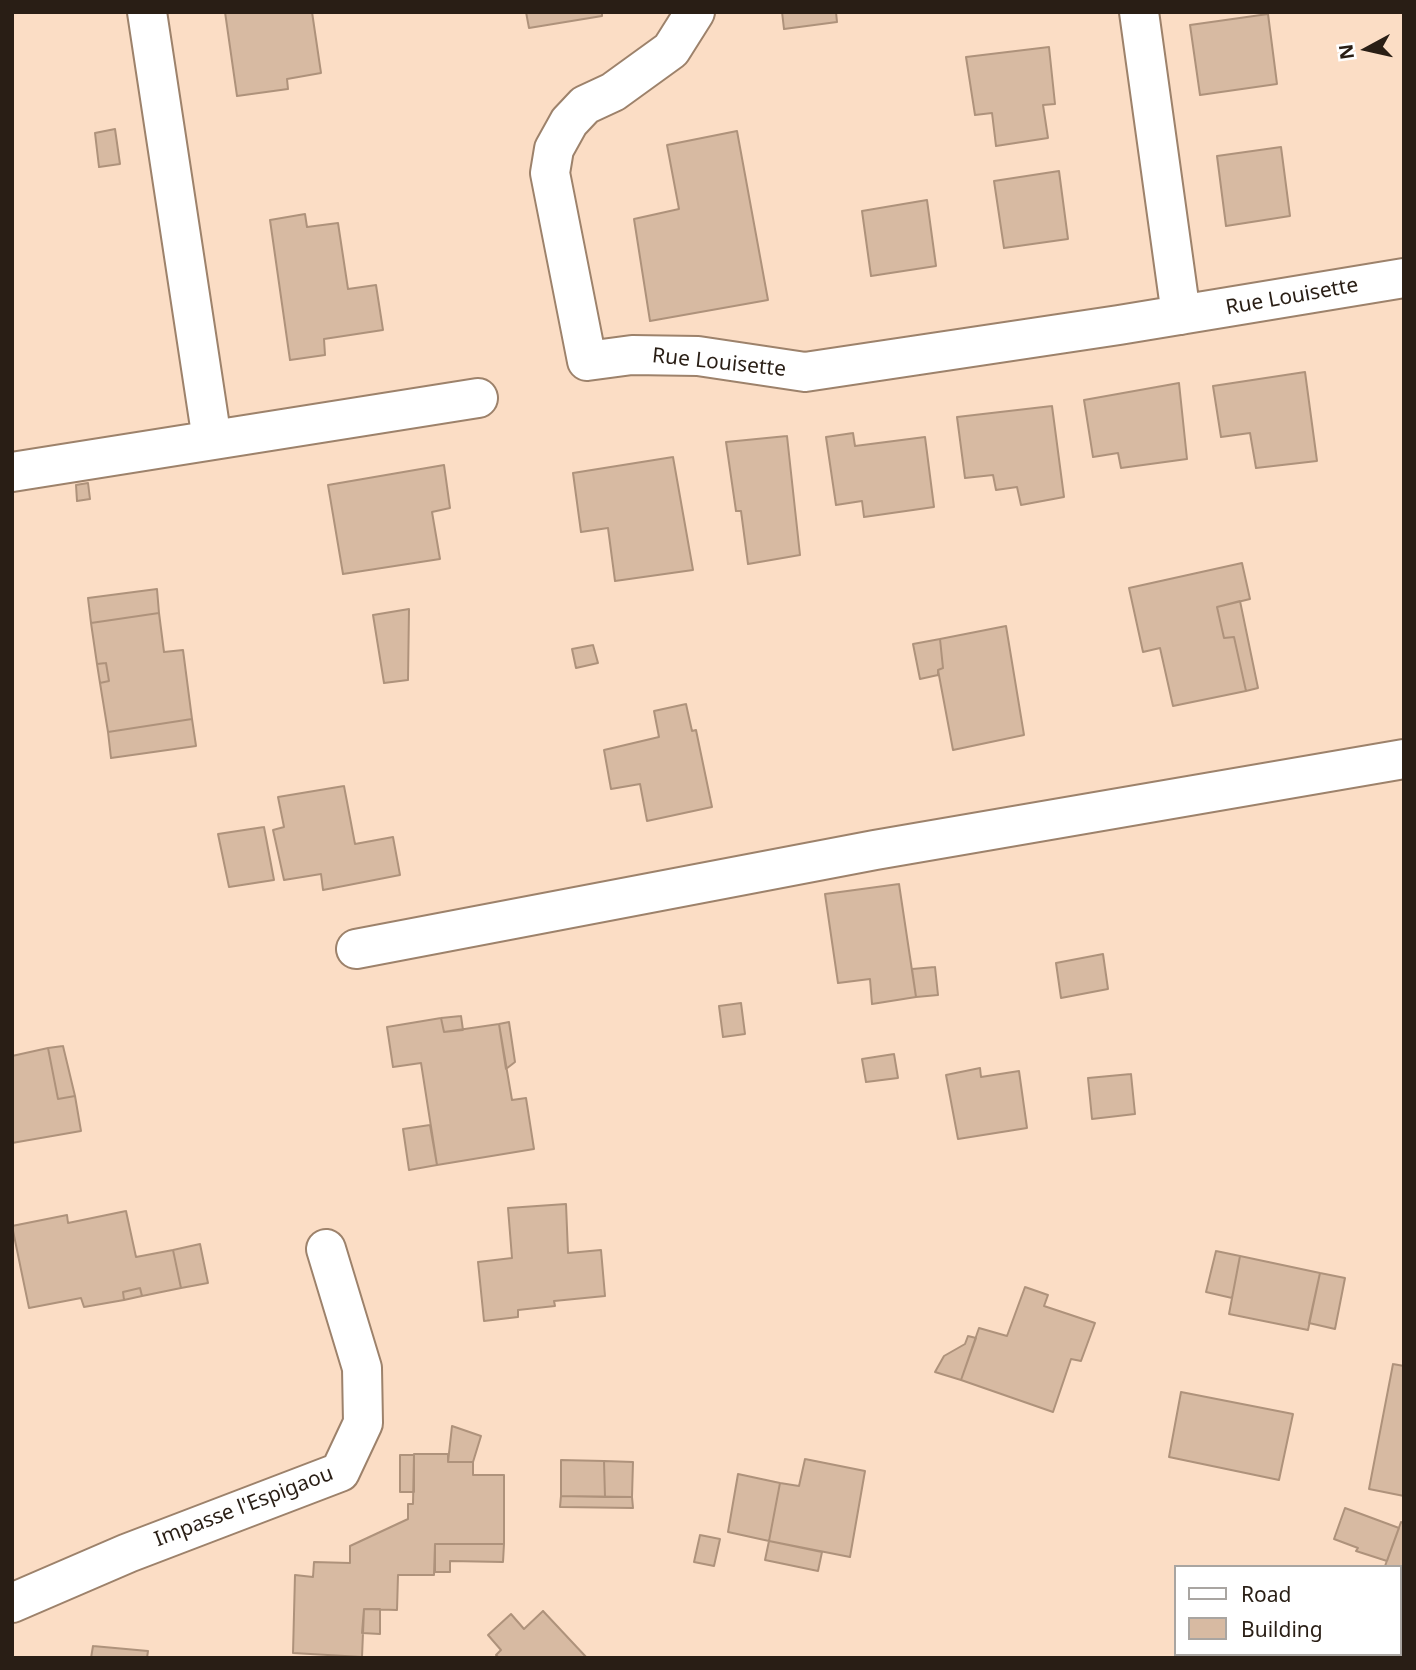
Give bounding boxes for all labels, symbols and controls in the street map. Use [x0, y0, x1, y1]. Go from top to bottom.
north arrow [1332, 14, 1402, 84]
text: N [1332, 42, 1360, 61]
street label: Rue Louisette [1224, 273, 1360, 321]
street label: Rue Louisette [651, 343, 787, 383]
street label: Impasse l'Espigaou [151, 1461, 337, 1553]
legend [1174, 1565, 1402, 1656]
text: Road [1241, 1580, 1291, 1608]
text: Building [1241, 1615, 1323, 1643]

